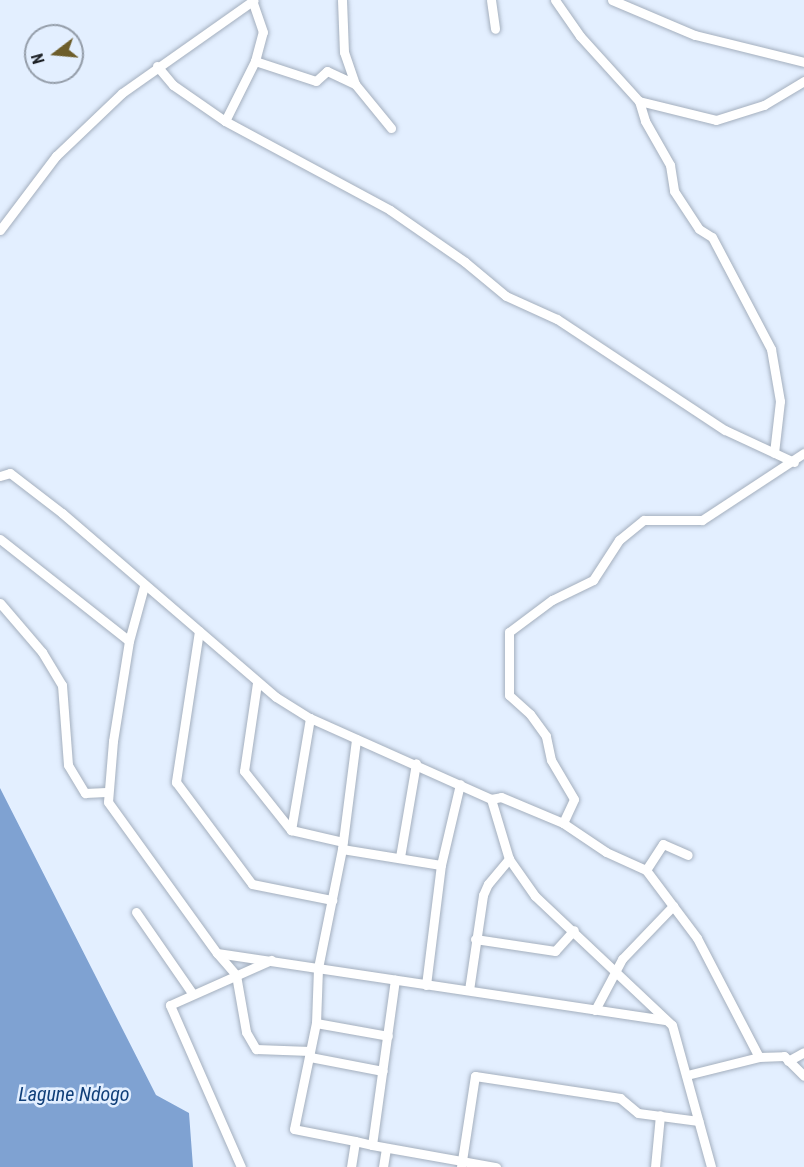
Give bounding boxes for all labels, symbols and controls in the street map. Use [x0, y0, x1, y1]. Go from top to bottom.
north arrow [24, 24, 84, 84]
text: N [28, 51, 49, 66]
water label: Lagune Ndogo [18, 1082, 130, 1106]

